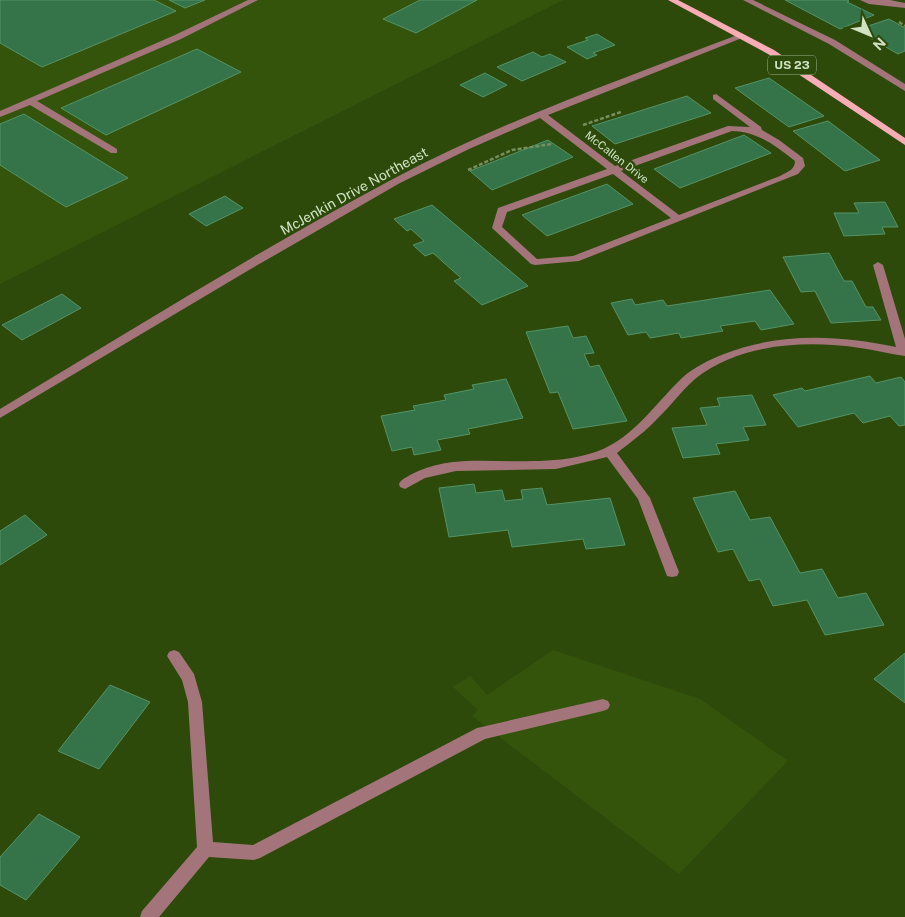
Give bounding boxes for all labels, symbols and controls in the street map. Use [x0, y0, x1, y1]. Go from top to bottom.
north arrow [845, 10, 895, 60]
text: N [870, 35, 889, 54]
road number: US 23 [768, 56, 816, 74]
street label: McCallen Drive [583, 129, 651, 185]
street label: McJenkin Drive Northeast [278, 144, 430, 238]

